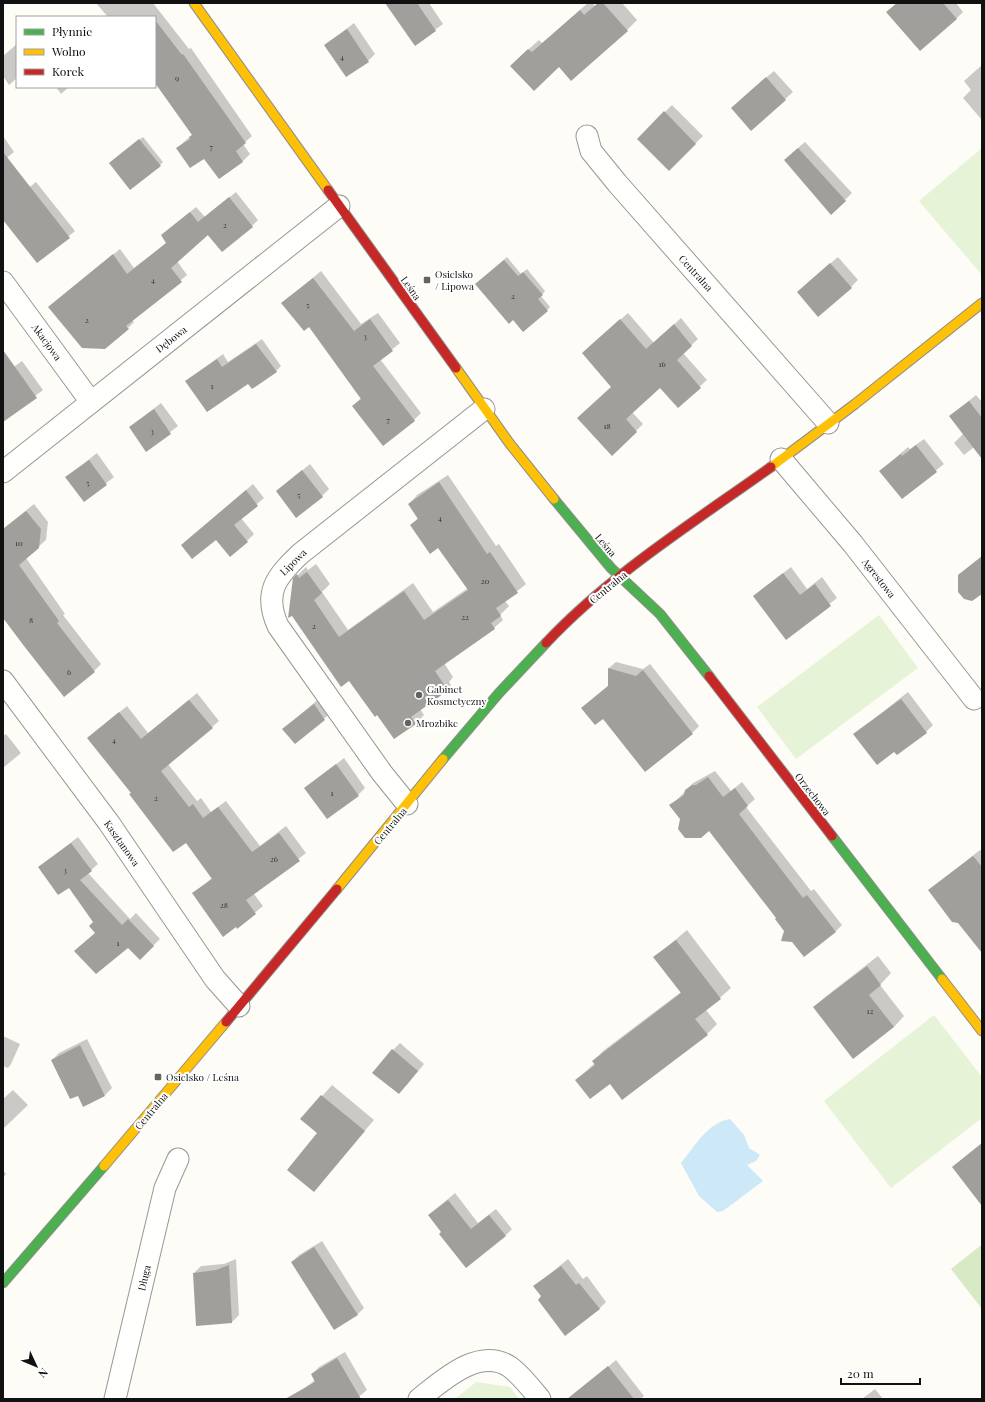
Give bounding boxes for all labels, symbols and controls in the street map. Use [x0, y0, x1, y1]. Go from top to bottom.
legend [16, 16, 156, 88]
text: Płynnie [52, 23, 92, 39]
text: Wolno [51, 43, 86, 59]
house number: 4 [340, 51, 344, 62]
text: Korek [52, 63, 85, 79]
house number: 9 [175, 72, 179, 83]
house number: 7 [209, 141, 213, 152]
house number: 2 [223, 219, 227, 230]
street label: Centralna [676, 252, 716, 294]
place label: Osielsko / Lipowa [435, 267, 474, 293]
street label: Leśna [398, 273, 424, 303]
house number: 4 [151, 274, 155, 285]
marker: Osielsko / Lipowa [422, 275, 432, 285]
house number: 2 [511, 290, 515, 301]
house number: 5 [306, 299, 310, 310]
house number: 2 [85, 314, 89, 325]
street label: Akacjowa [28, 320, 65, 363]
street label: Dębowa [153, 322, 189, 356]
house number: 3 [363, 330, 367, 341]
house number: 16 [658, 358, 666, 369]
house number: 1 [211, 380, 214, 391]
house number: 7 [386, 414, 390, 425]
house number: 18 [603, 420, 611, 431]
house number: 3 [150, 425, 154, 436]
house number: 5 [86, 477, 90, 488]
house number: 5 [297, 489, 301, 500]
house number: 4 [438, 512, 442, 523]
street label: Leśna [592, 530, 620, 560]
house number: 10 [15, 537, 23, 548]
street label: Lipowa [277, 545, 310, 578]
street label: Agrestowa [858, 554, 899, 601]
street label: Centralna [586, 567, 630, 607]
house number: 20 [481, 575, 490, 586]
house number: 22 [461, 611, 469, 622]
house number: 8 [29, 614, 33, 625]
house number: 2 [312, 620, 316, 631]
house number: 6 [67, 666, 71, 677]
place label: Gabinet Kosmetyczny [427, 682, 486, 708]
marker: Gabinet Kosmetyczny [414, 690, 424, 700]
place label: Mrozbike [416, 716, 458, 730]
marker: Mrozbike [403, 718, 413, 728]
house number: 4 [112, 734, 116, 745]
street label: Orzechowa [792, 770, 834, 818]
house number: 1 [331, 787, 334, 798]
house number: 2 [154, 792, 158, 803]
street label: Centralna [370, 804, 410, 848]
street label: Kasztanowa [101, 817, 143, 869]
house number: 26 [270, 853, 278, 864]
house number: 3 [63, 864, 67, 875]
house number: 28 [220, 899, 228, 910]
house number: 1 [117, 937, 120, 948]
house number: 12 [867, 1005, 874, 1016]
place label: Osielsko / Leśna [166, 1070, 239, 1084]
marker: Osielsko / Leśna [153, 1072, 163, 1082]
street label: Centralna [131, 1089, 171, 1133]
street label: Długa [134, 1264, 154, 1292]
north arrow [16, 1346, 56, 1386]
scale bar [841, 1360, 920, 1386]
text: N [35, 1365, 52, 1381]
text: 20 m [847, 1365, 874, 1381]

